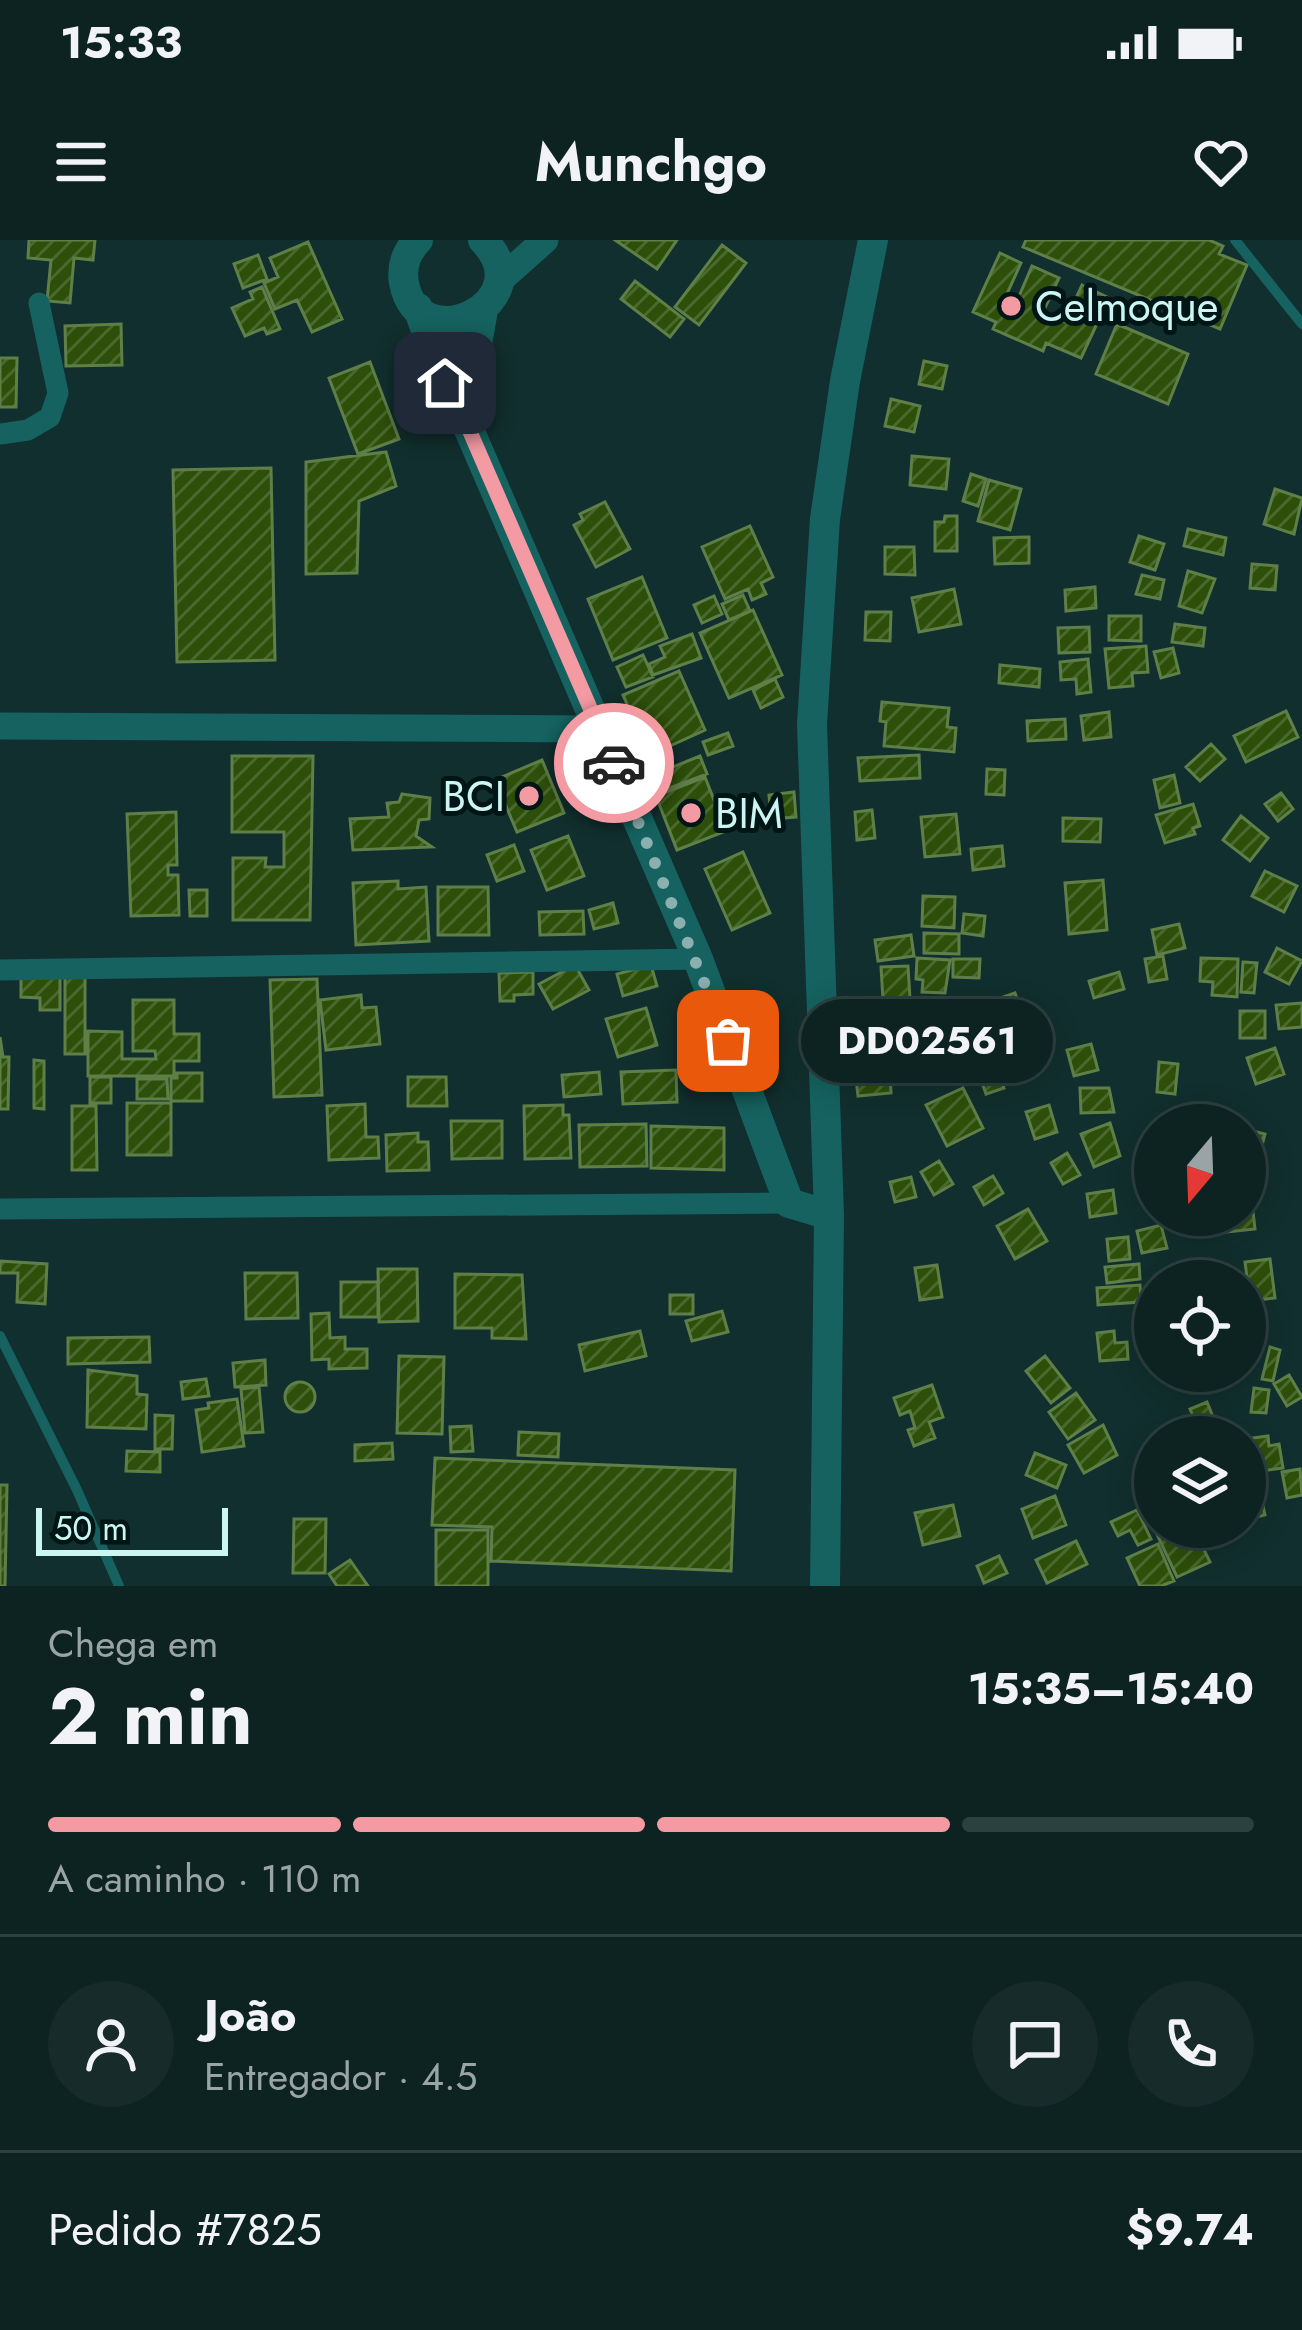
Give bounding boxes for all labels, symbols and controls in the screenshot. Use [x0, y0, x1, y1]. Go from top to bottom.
text: 15:33 [60, 10, 182, 75]
text: Munchgo [535, 123, 767, 201]
icon: menu [48, 129, 114, 195]
icon: heart [1188, 129, 1254, 195]
place label: Celmoque [1035, 276, 1218, 337]
marker: Celmoque [998, 293, 1024, 319]
pin [394, 332, 496, 434]
icon: home [412, 350, 478, 416]
courier [554, 703, 674, 823]
icon: car [581, 730, 647, 796]
place label: BCI [443, 766, 505, 827]
marker: BCI [516, 783, 542, 809]
place label: BIM [715, 783, 783, 844]
marker: BIM [678, 800, 704, 826]
pin [677, 990, 779, 1092]
callout: DD02561 [800, 999, 1052, 1083]
icon: bag [695, 1008, 761, 1074]
text: DD02561 [837, 1012, 1017, 1069]
north arrow [1134, 1104, 1266, 1236]
map controls [1134, 1104, 1266, 1548]
button: locate [1134, 1260, 1266, 1392]
button: layers [1134, 1416, 1266, 1548]
scale bar [36, 1502, 228, 1555]
text: 50 m [54, 1505, 128, 1552]
text: Chega em [48, 1615, 218, 1672]
text: 15:35–15:40 [968, 1656, 1254, 1721]
text: 2 min [48, 1661, 253, 1773]
text: A caminho · 110 m [48, 1850, 361, 1907]
button: person [48, 1981, 174, 2107]
button: chat [972, 1981, 1098, 2107]
button: phone [1128, 1981, 1254, 2107]
text: João [204, 1983, 296, 2048]
text: Entregador · 4.5 [204, 2048, 478, 2105]
text: Pedido #7825 [48, 2197, 322, 2262]
text: $9.74 [1126, 2197, 1254, 2262]

